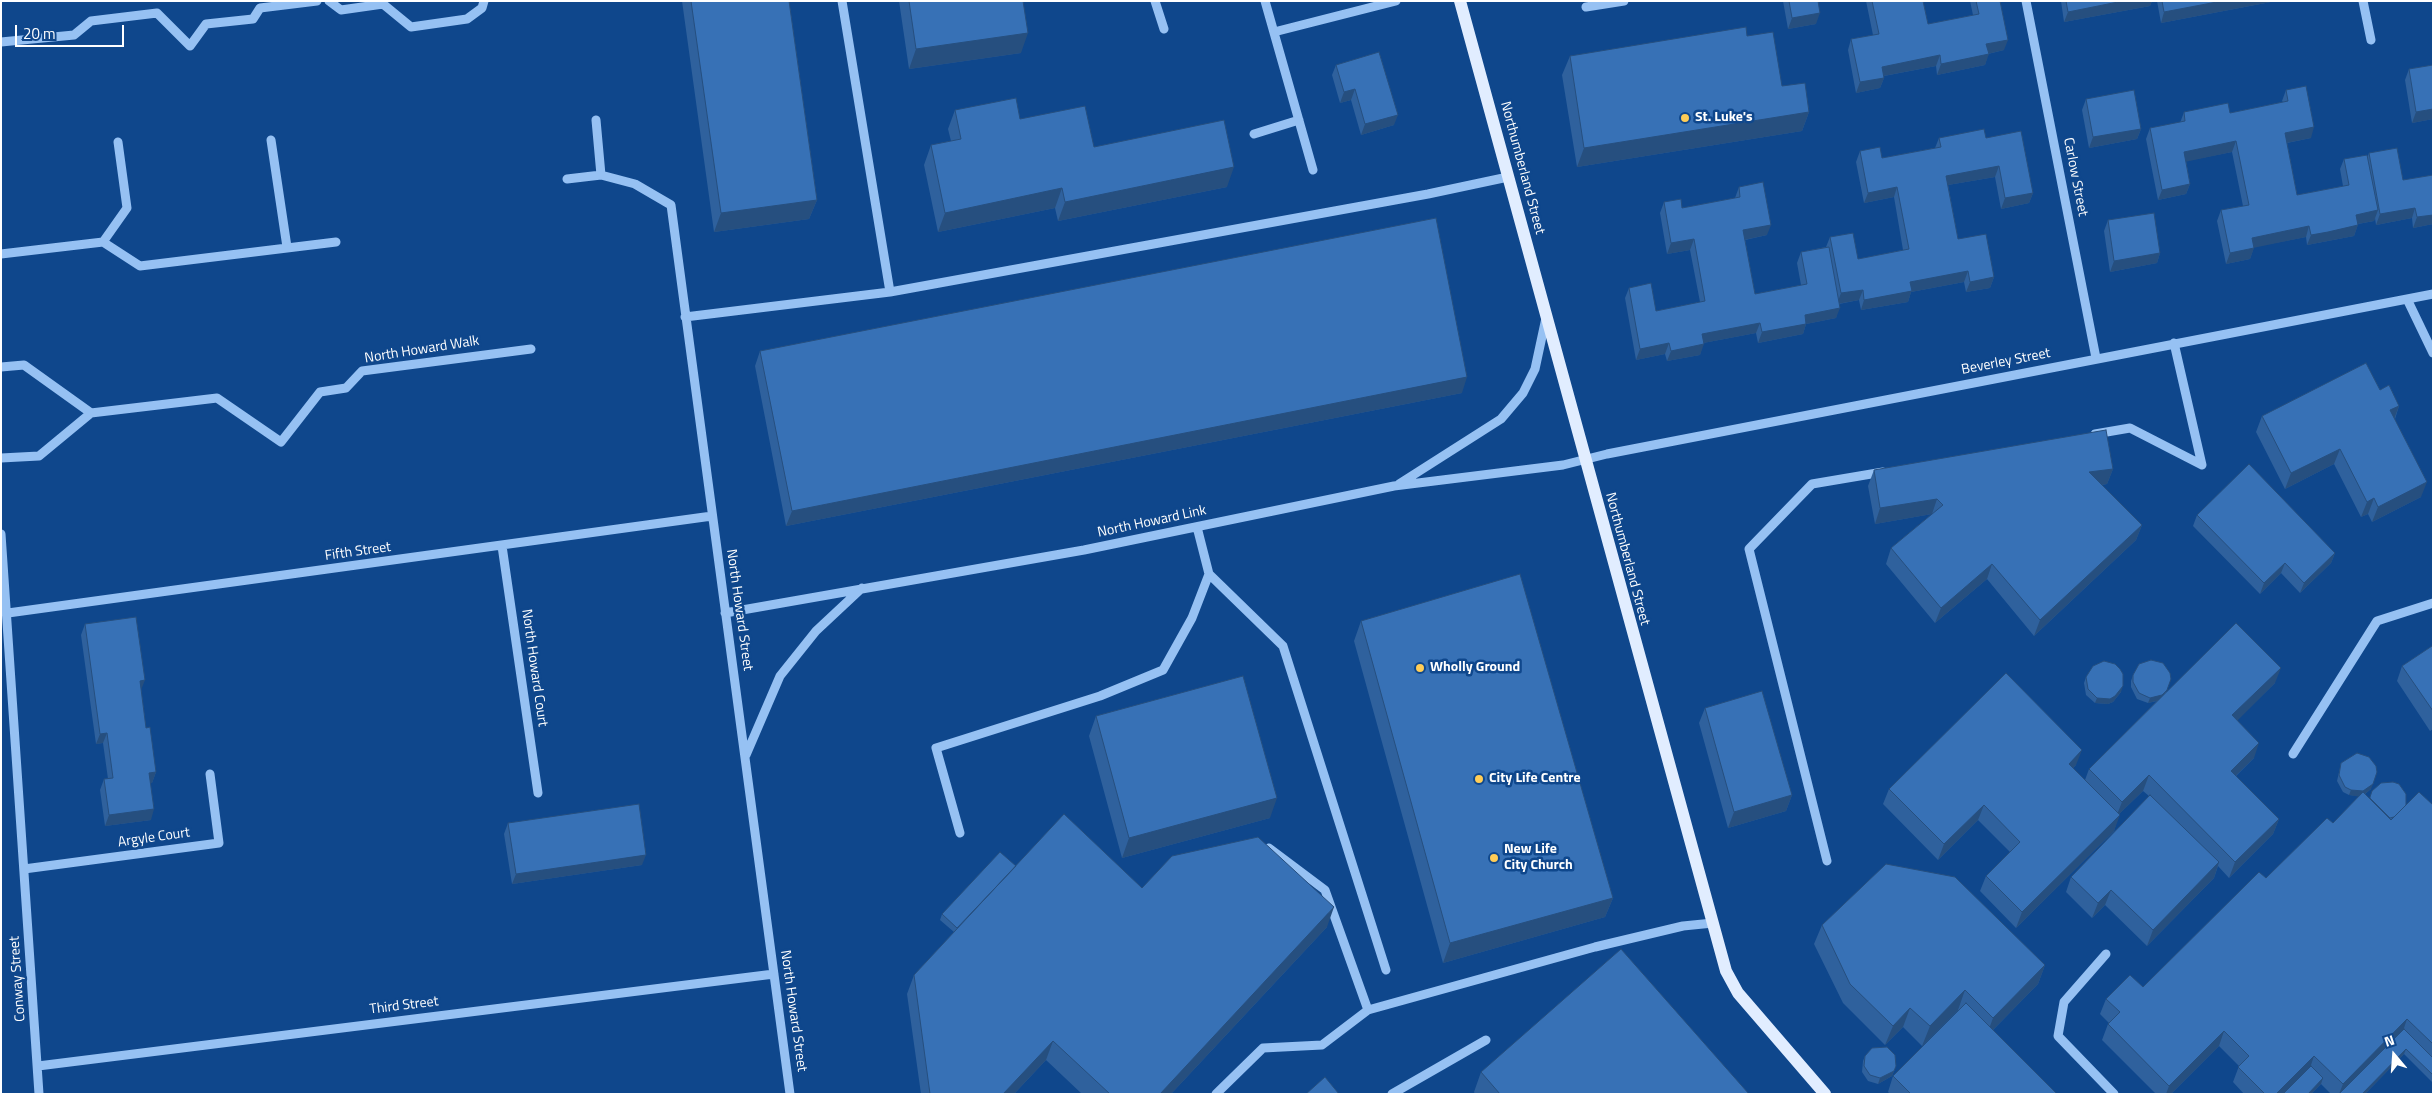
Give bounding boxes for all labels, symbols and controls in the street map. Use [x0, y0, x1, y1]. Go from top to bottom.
scale bar [18, 15, 126, 47]
text: 20 m [23, 22, 56, 45]
street label: Northumberland Street [1496, 100, 1548, 236]
place label: St. Luke's [1695, 110, 1753, 126]
marker: St. Luke's [1679, 112, 1691, 124]
street label: Carlow Street [2059, 136, 2091, 218]
street label: North Howard Walk [364, 333, 480, 367]
street label: Beverley Street [1960, 345, 2052, 379]
street label: Northumberland Street [1601, 491, 1653, 627]
street label: North Howard Link [1096, 502, 1208, 542]
street label: Fifth Street [324, 539, 392, 565]
street label: North Howard Street [722, 548, 756, 672]
street label: North Howard Court [517, 608, 551, 728]
place label: Wholly Ground [1430, 660, 1520, 676]
marker: Wholly Ground [1414, 662, 1426, 674]
place label: City Life Centre [1489, 771, 1581, 787]
marker: City Life Centre [1473, 773, 1485, 785]
street label: Argyle Court [117, 825, 191, 851]
place label: New Life City Church [1504, 842, 1573, 874]
marker: New Life City Church [1488, 852, 1500, 864]
street label: Conway Street [7, 936, 29, 1022]
street label: North Howard Street [776, 949, 810, 1073]
street label: Third Street [369, 993, 439, 1019]
text: N [2381, 1029, 2397, 1052]
north arrow [2369, 1030, 2419, 1080]

